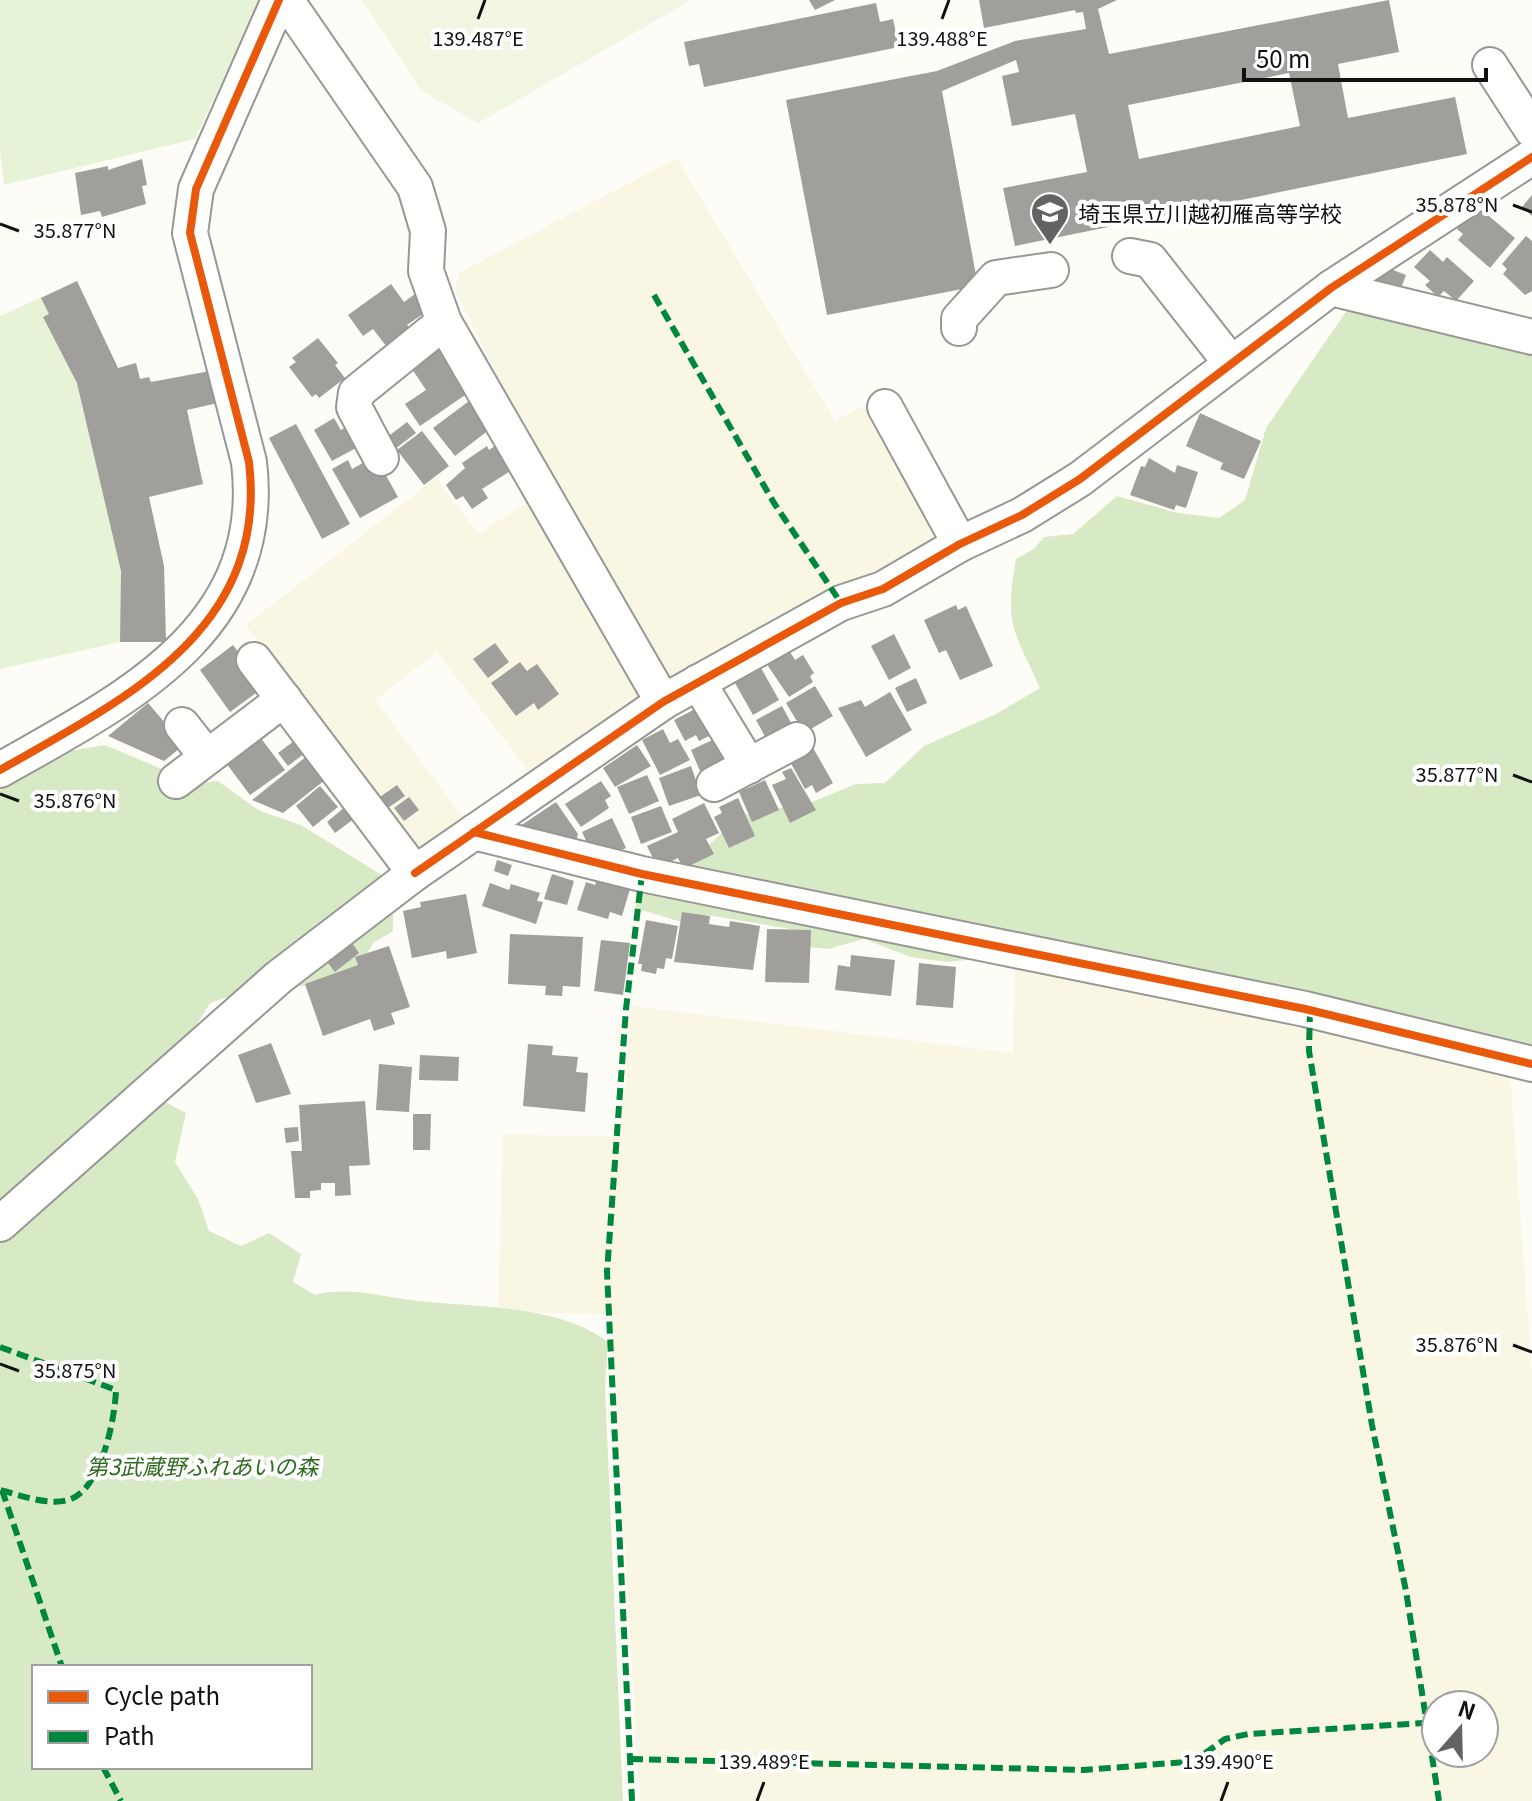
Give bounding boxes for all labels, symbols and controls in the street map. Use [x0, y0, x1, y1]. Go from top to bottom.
text: 139.487°E [432, 23, 524, 52]
text: 139.488°E [896, 23, 988, 52]
scale bar [1244, 32, 1486, 82]
text: 50 m [1256, 40, 1310, 75]
text: 35.878°N [1416, 189, 1498, 218]
school or university icon: 埼玉県立川越初雁高等学校 [1029, 191, 1071, 246]
place label: 埼玉県立川越初雁高等学校 [1078, 196, 1342, 228]
text: 35.877°N [34, 215, 116, 244]
text: 35.877°N [1416, 759, 1498, 788]
text: 35.876°N [34, 785, 116, 814]
text: 35.876°N [1416, 1329, 1498, 1358]
text: 35.875°N [34, 1355, 116, 1384]
park label: 第3武蔵野ふれあいの森 [86, 1449, 320, 1481]
legend [32, 1665, 312, 1769]
text: Cycle path [104, 1677, 220, 1712]
north arrow [1420, 1689, 1500, 1769]
text: N [1454, 1690, 1481, 1726]
text: Path [104, 1717, 155, 1752]
text: 139.489°E [718, 1746, 810, 1775]
text: 139.490°E [1182, 1746, 1274, 1775]

